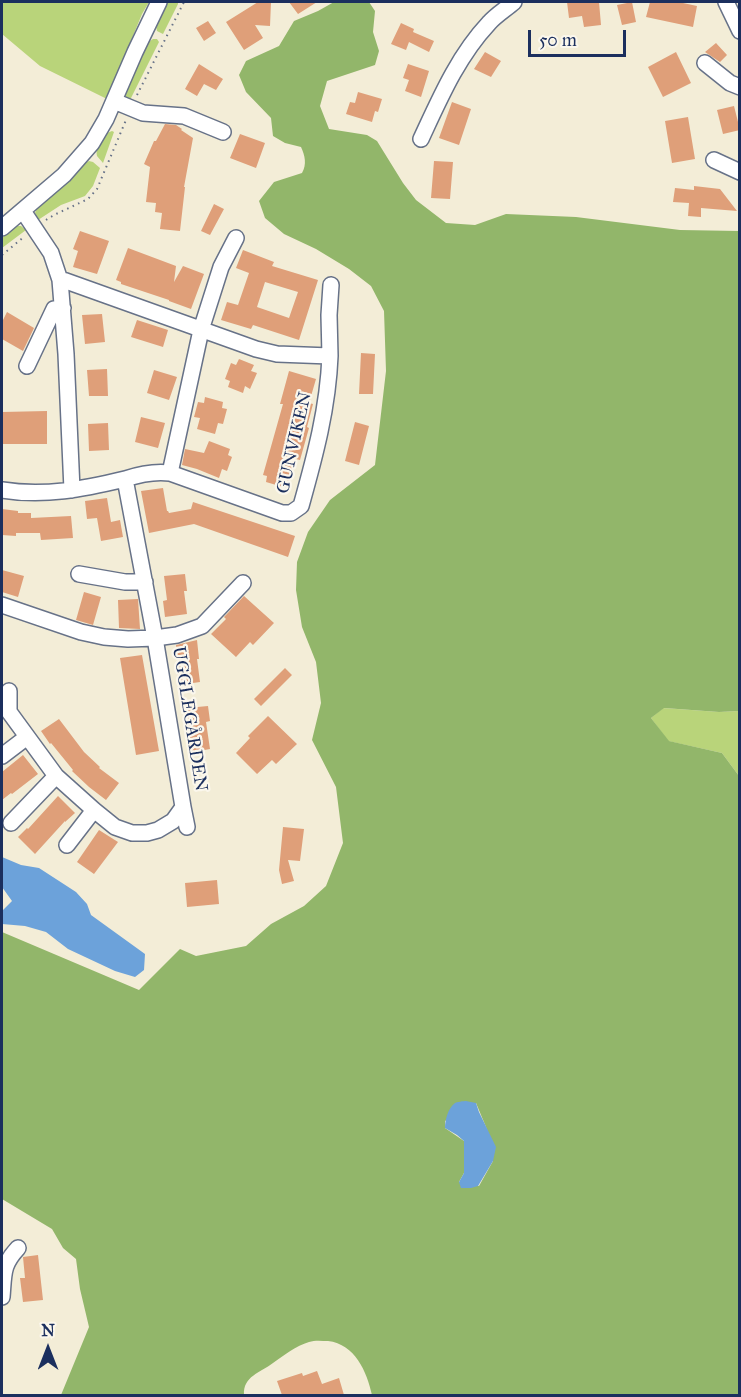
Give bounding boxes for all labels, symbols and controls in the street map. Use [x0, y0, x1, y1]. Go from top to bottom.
scale bar [531, 18, 628, 56]
text: 50 m [539, 29, 577, 51]
street label: GUNVIKEN [273, 390, 317, 496]
street label: UGGLEGÅRDEN [167, 645, 211, 793]
north arrow [18, 1319, 78, 1379]
text: N [41, 1321, 55, 1340]

